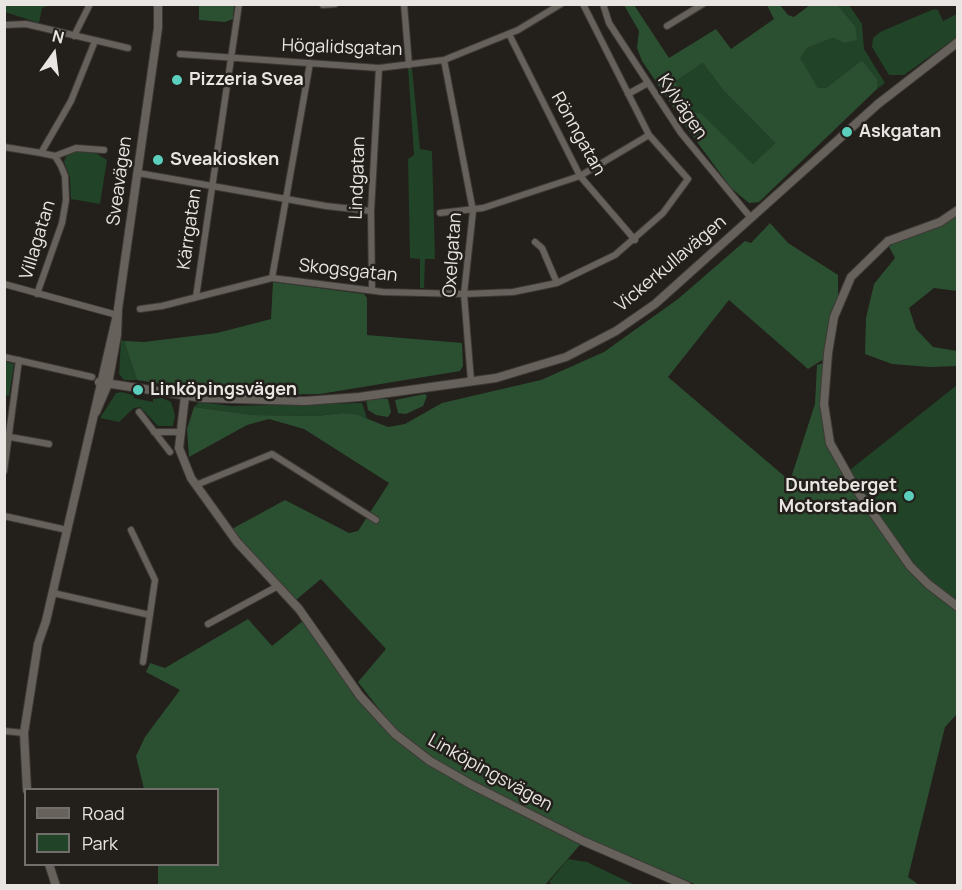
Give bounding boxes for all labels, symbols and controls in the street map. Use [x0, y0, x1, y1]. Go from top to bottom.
north arrow [24, 24, 84, 84]
text: N [50, 24, 67, 49]
street label: Högalidsgatan [281, 35, 403, 61]
place label: Pizzeria Svea [189, 69, 304, 91]
street label: Kylvägen [652, 70, 712, 144]
marker: Pizzeria Svea [170, 73, 184, 87]
street label: Rönngatan [546, 89, 610, 179]
place label: Askgatan [859, 121, 941, 143]
marker: Askgatan [840, 125, 854, 139]
street label: Sveavägen [103, 135, 137, 227]
street label: Lindgatan [346, 136, 370, 220]
place label: Sveakiosken [170, 149, 279, 171]
marker: Sveakiosken [151, 153, 165, 167]
street label: Kärrgatan [174, 187, 206, 271]
street label: Villagatan [16, 198, 60, 282]
street label: Vickerkullavägen [611, 211, 731, 317]
street label: Oxelgatan [439, 212, 467, 298]
street label: Skogsgatan [298, 255, 398, 287]
place label: Linköpingsvägen [150, 379, 297, 401]
marker: Linköpingsvägen [131, 383, 145, 397]
place label: Dunteberget Motorstadion [779, 475, 897, 518]
marker: Dunteberget Motorstadion [902, 489, 916, 503]
street label: Linköpingsvägen [424, 730, 556, 816]
legend [24, 788, 219, 866]
text: Road [82, 801, 125, 825]
text: Park [82, 831, 118, 855]

